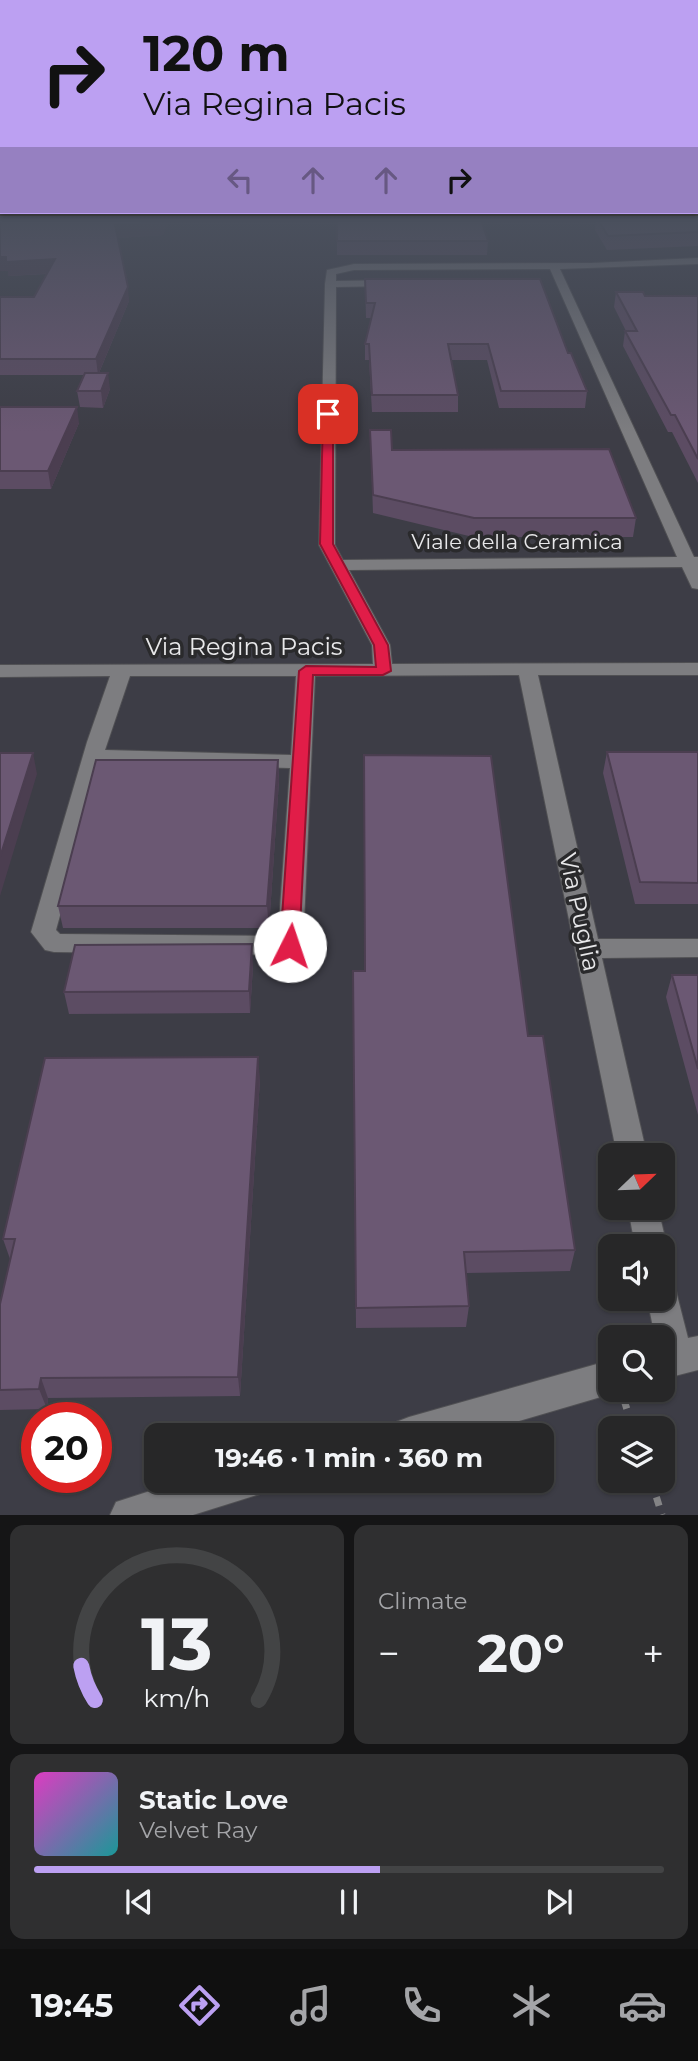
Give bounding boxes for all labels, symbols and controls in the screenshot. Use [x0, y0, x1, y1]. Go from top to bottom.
text: 120 m [143, 24, 290, 83]
icon: right [28, 28, 119, 119]
text: Via Regina Pacis [143, 84, 406, 123]
icon: left [221, 161, 259, 199]
icon: ahead [294, 161, 332, 199]
icon: ahead [367, 161, 405, 199]
icon: right [440, 161, 478, 199]
pin [298, 384, 358, 444]
icon: arrive [309, 395, 347, 433]
street label: Viale della Ceramica [411, 529, 623, 554]
street label: Via Regina Pacis [145, 632, 343, 661]
street label: Via Puglia [553, 850, 607, 974]
position arrow [253, 909, 327, 983]
north arrow [598, 1143, 676, 1220]
map controls [598, 1143, 675, 1493]
button: sound [598, 1234, 675, 1311]
button: search [598, 1325, 675, 1402]
speed limit sign: 20 [21, 1402, 112, 1493]
button: layers [598, 1416, 675, 1493]
text: 19:46 · 1 min · 360 m [215, 1442, 483, 1474]
text: Climate [378, 1587, 467, 1615]
text: 13 [141, 1601, 213, 1689]
text: 20° [477, 1622, 565, 1685]
text: − [378, 1630, 400, 1677]
text: + [642, 1630, 664, 1677]
text: km/h [144, 1683, 210, 1713]
text: Static Love [139, 1784, 288, 1816]
text: Velvet Ray [139, 1816, 257, 1844]
icon: previous [120, 1883, 158, 1921]
icon: pause [330, 1883, 368, 1921]
icon: next [540, 1883, 578, 1921]
icon: directions [175, 1981, 224, 2030]
icon: music [286, 1981, 335, 2030]
icon: phone [397, 1981, 446, 2030]
icon: climate [507, 1981, 556, 2030]
icon: car [618, 1981, 667, 2030]
text: 19:45 [31, 1986, 113, 2025]

